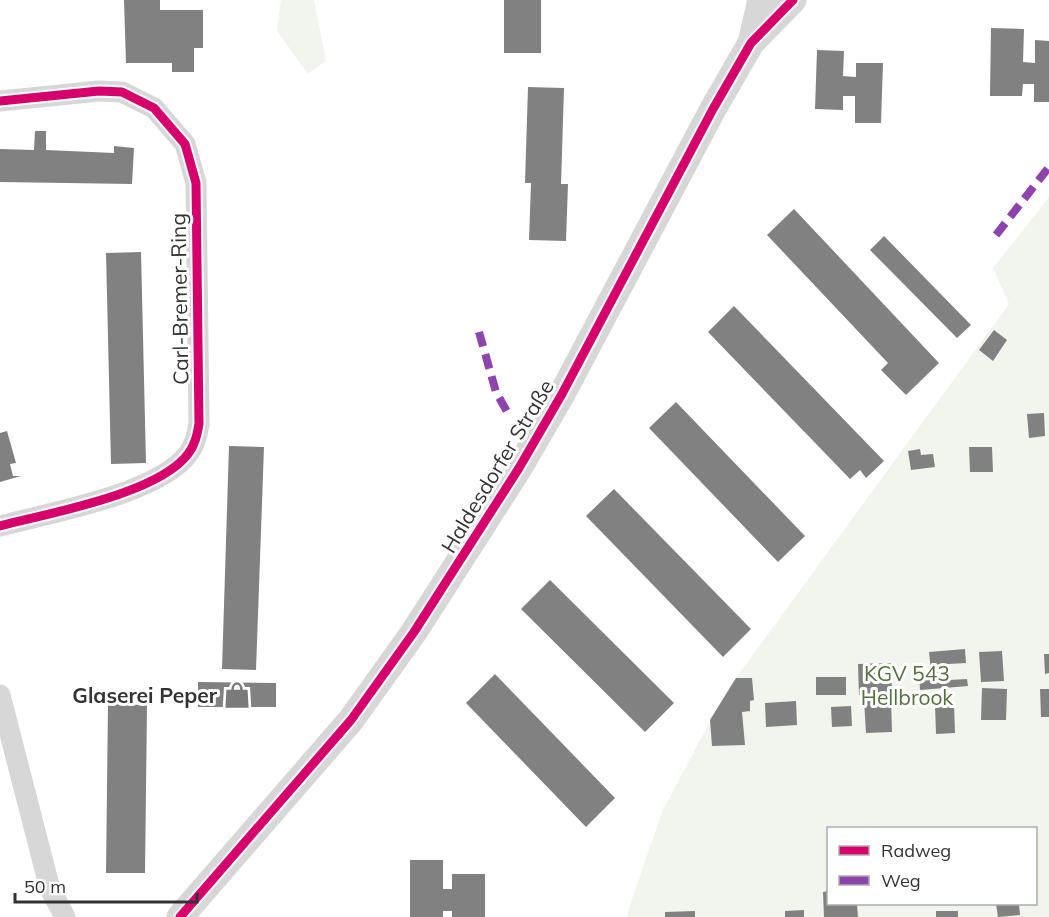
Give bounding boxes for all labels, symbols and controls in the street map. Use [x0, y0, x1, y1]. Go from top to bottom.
street label: Carl-Bremer-Ring [165, 213, 193, 385]
street label: Haldesdorfer Straße [435, 375, 559, 557]
park label: KGV 543 Hellbrook [861, 660, 953, 710]
shop icon: Glaserei Peper [222, 680, 252, 710]
place label: Glaserei Peper [72, 682, 218, 708]
legend [827, 827, 1037, 905]
text: Radweg [881, 839, 951, 862]
scale bar [15, 866, 196, 904]
text: Weg [881, 869, 921, 892]
text: 50 m [24, 875, 66, 898]

